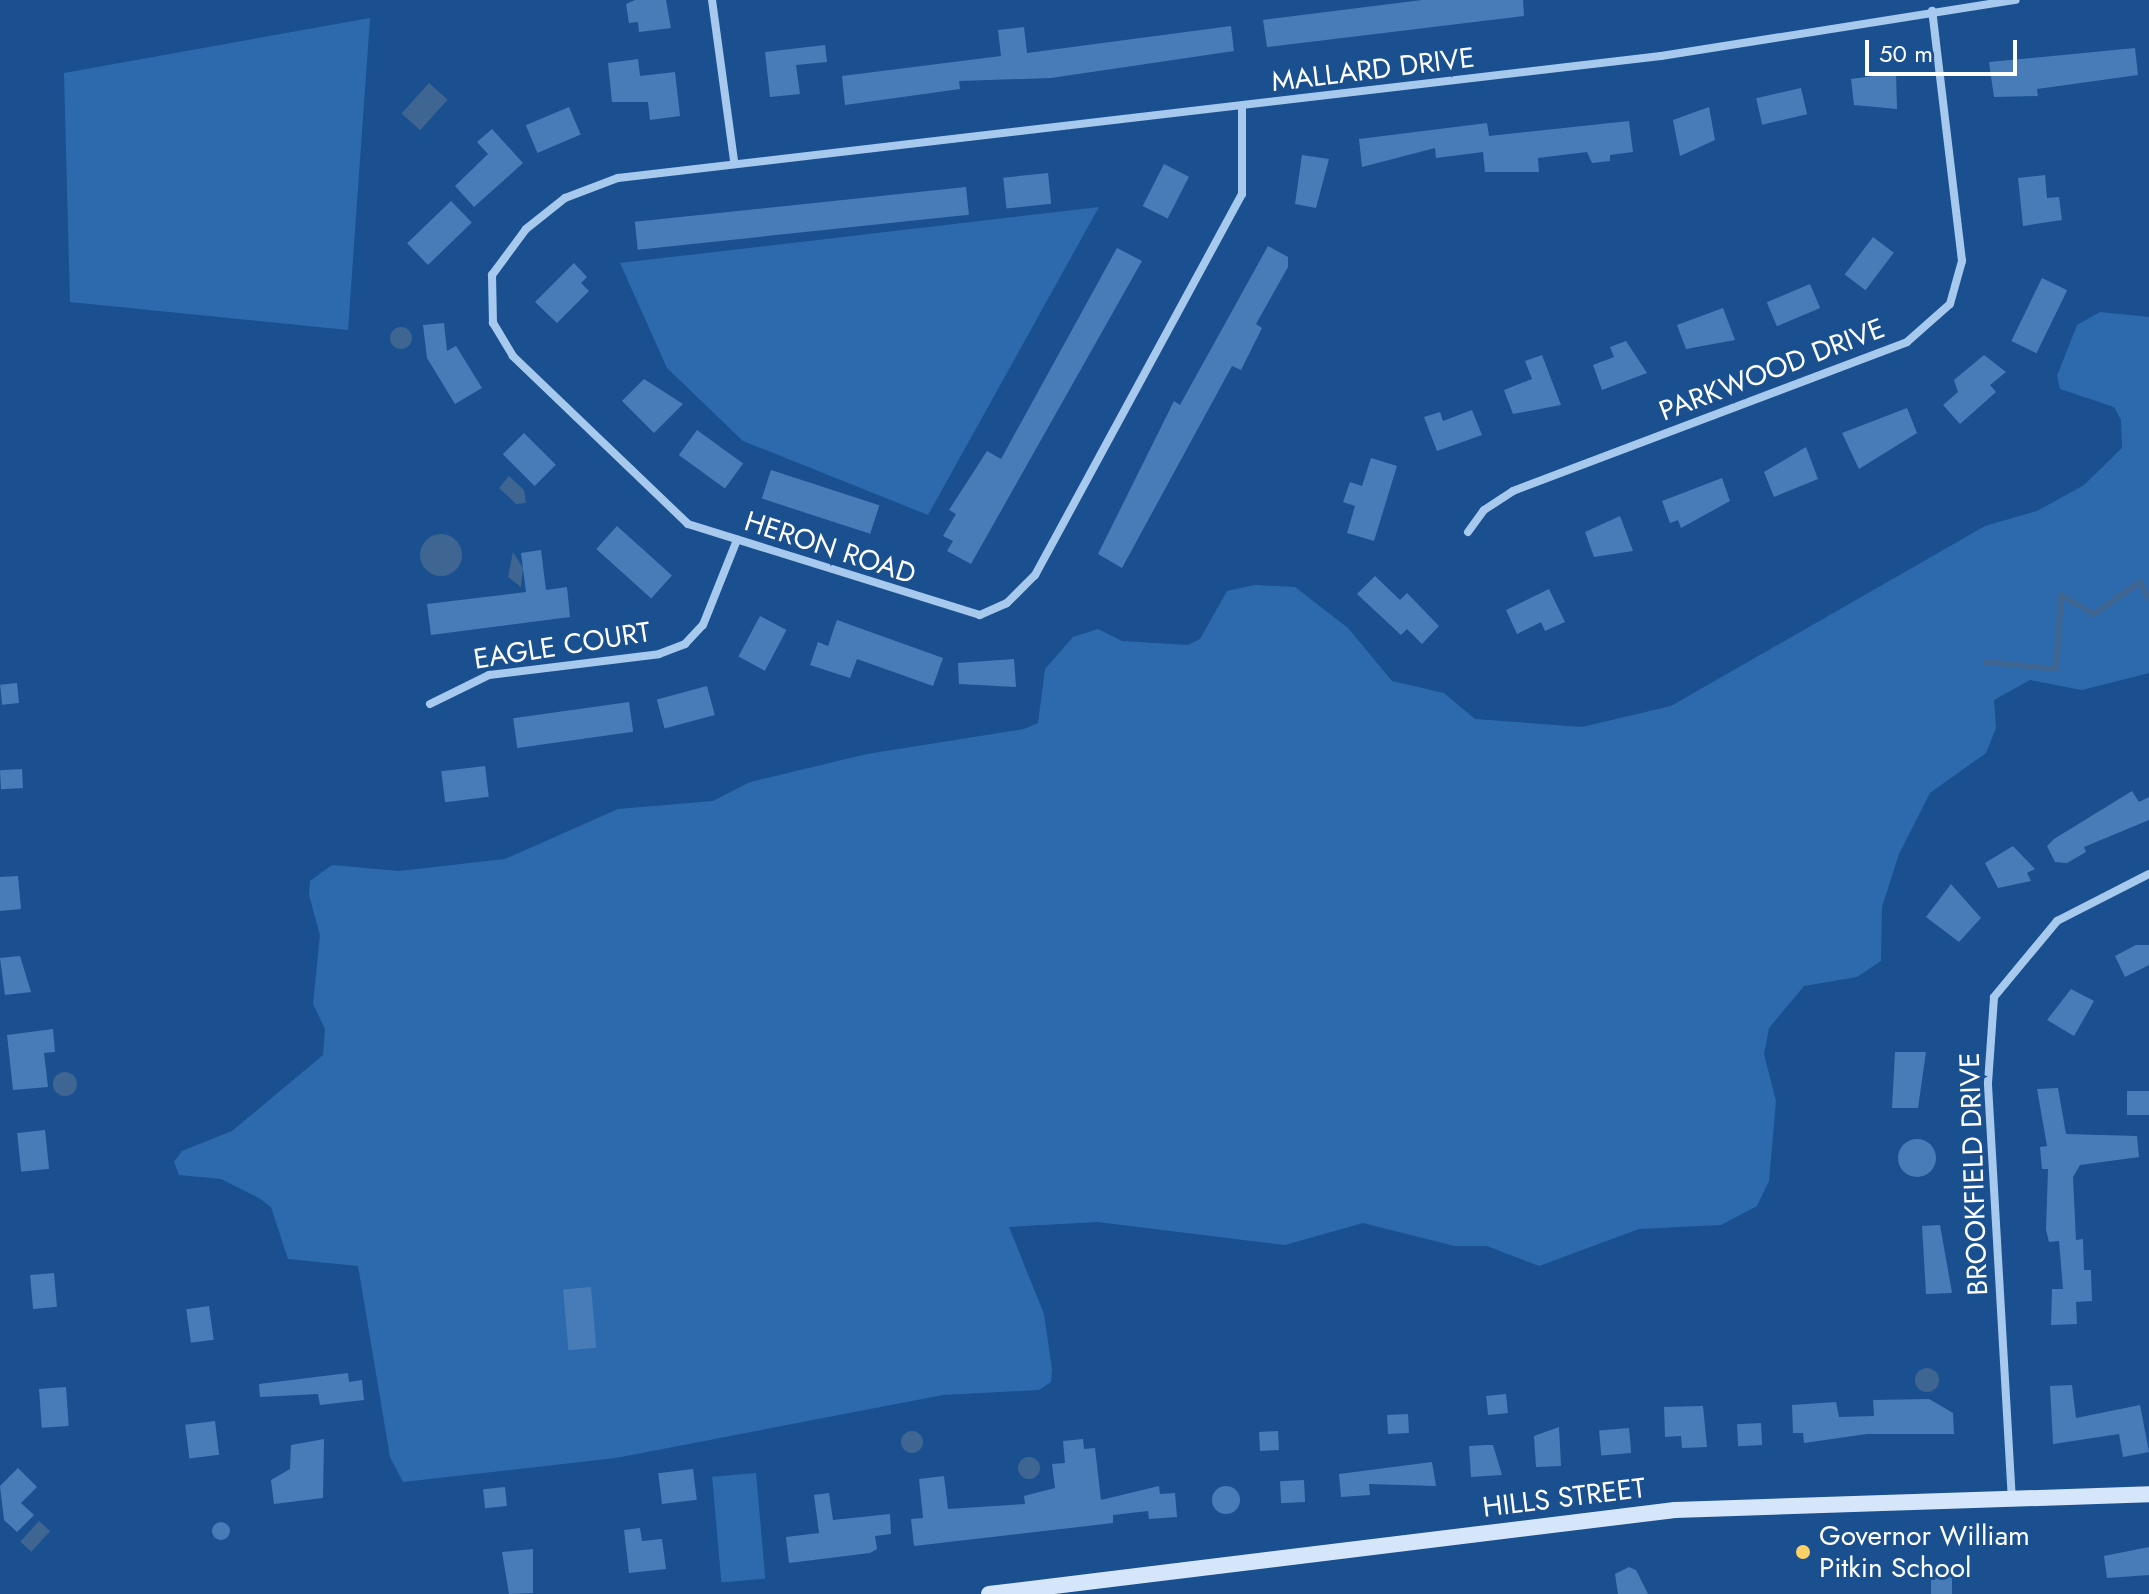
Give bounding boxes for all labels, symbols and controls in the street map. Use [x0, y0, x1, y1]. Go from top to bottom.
scale bar [1869, 24, 2021, 74]
text: 50 m [1879, 36, 1933, 71]
street label: MALLARD DRIVE [1270, 41, 1476, 99]
street label: PARKWOOD DRIVE [1655, 312, 1889, 428]
street label: HERON ROAD [740, 505, 920, 591]
street label: EAGLE COURT [471, 615, 653, 677]
street label: BROOKFIELD DRIVE [1953, 1052, 1995, 1296]
street label: HILLS STREET [1481, 1471, 1647, 1525]
place label: Governor William Pitkin School [1819, 1519, 2030, 1585]
marker: Governor William Pitkin School [1794, 1543, 1812, 1561]

